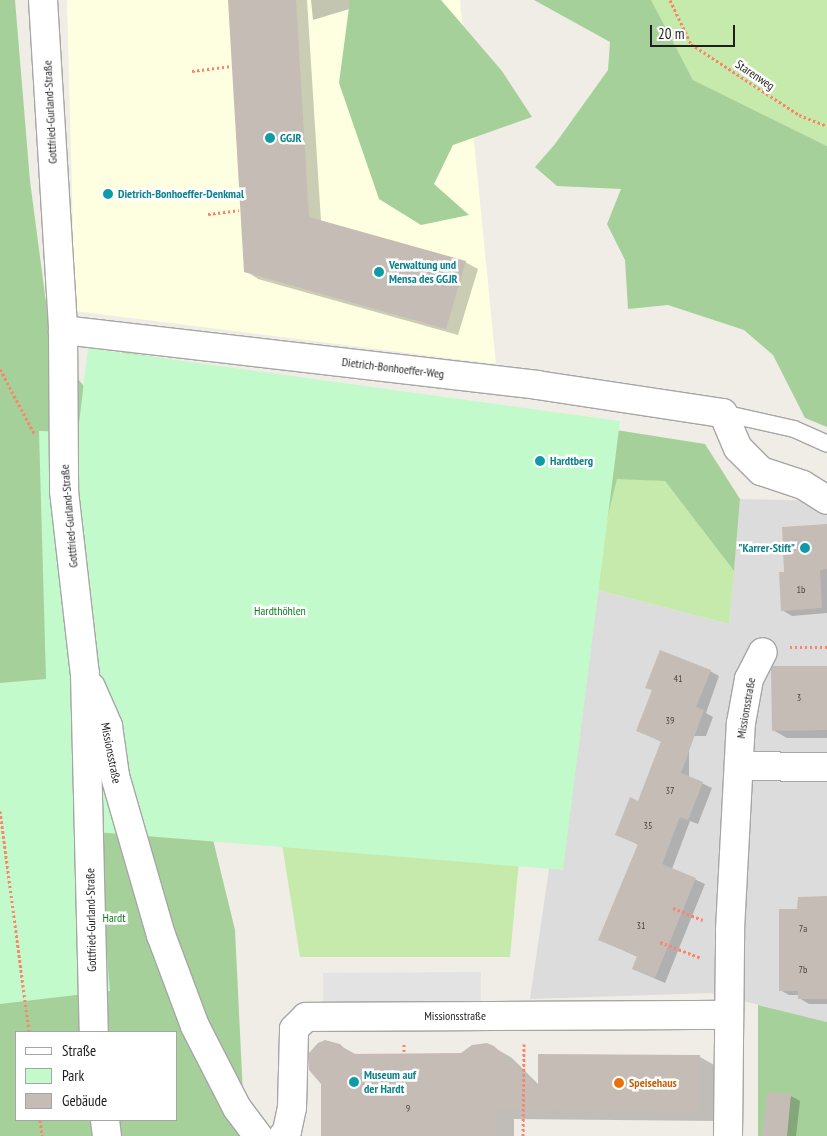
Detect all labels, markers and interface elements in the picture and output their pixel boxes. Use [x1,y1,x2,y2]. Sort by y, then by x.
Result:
scale bar [652,15,737,47]
text: 20 m [658,24,684,43]
street label: Starenweg [733,57,777,93]
street label: Gottfried-Gurland-Straße [40,60,60,164]
place label: GGJR [280,131,302,145]
marker: GGJR [264,132,276,144]
place label: Dietrich-Bonhoeffer-Denkmal [118,187,244,201]
marker: Dietrich-Bonhoeffer-Denkmal [102,188,114,200]
place label: Verwaltung und Mensa des GGJR [389,258,458,286]
marker: Verwaltung und Mensa des GGJR [373,266,385,278]
street label: Dietrich-Bonhoeffer-Weg [341,355,445,381]
place label: Hardtberg [550,454,593,468]
marker: Hardtberg [534,455,546,467]
street label: Gottfried-Gurland-Straße [57,464,81,568]
place label: "Karrer-Stift" [738,541,795,555]
marker: "Karrer-Stift" [799,542,811,554]
house number: 1b [797,584,805,596]
park label: Hardthöhlen [254,604,306,618]
house number: 41 [674,673,682,685]
street label: Missionsstraße [734,676,758,740]
house number: 3 [797,692,801,704]
house number: 39 [666,715,674,727]
street label: Missionsstraße [98,721,124,785]
house number: 37 [666,785,674,797]
house number: 35 [644,820,652,832]
street label: Gottfried-Gurland-Straße [83,868,99,972]
park label: Hardt [102,911,126,925]
house number: 31 [637,920,645,932]
house number: 7a [799,923,807,935]
house number: 7b [799,964,807,976]
street label: Missionsstraße [424,1009,486,1023]
legend [15,1031,178,1121]
text: Straße [62,1041,96,1060]
text: Park [62,1066,84,1085]
place label: Museum auf der Hardt [364,1068,416,1096]
marker: Museum auf der Hardt [348,1076,360,1088]
place label: Speisehaus [629,1076,677,1090]
marker: Speisehaus [613,1077,625,1089]
text: Gebäude [62,1091,107,1110]
house number: 9 [406,1103,410,1115]

